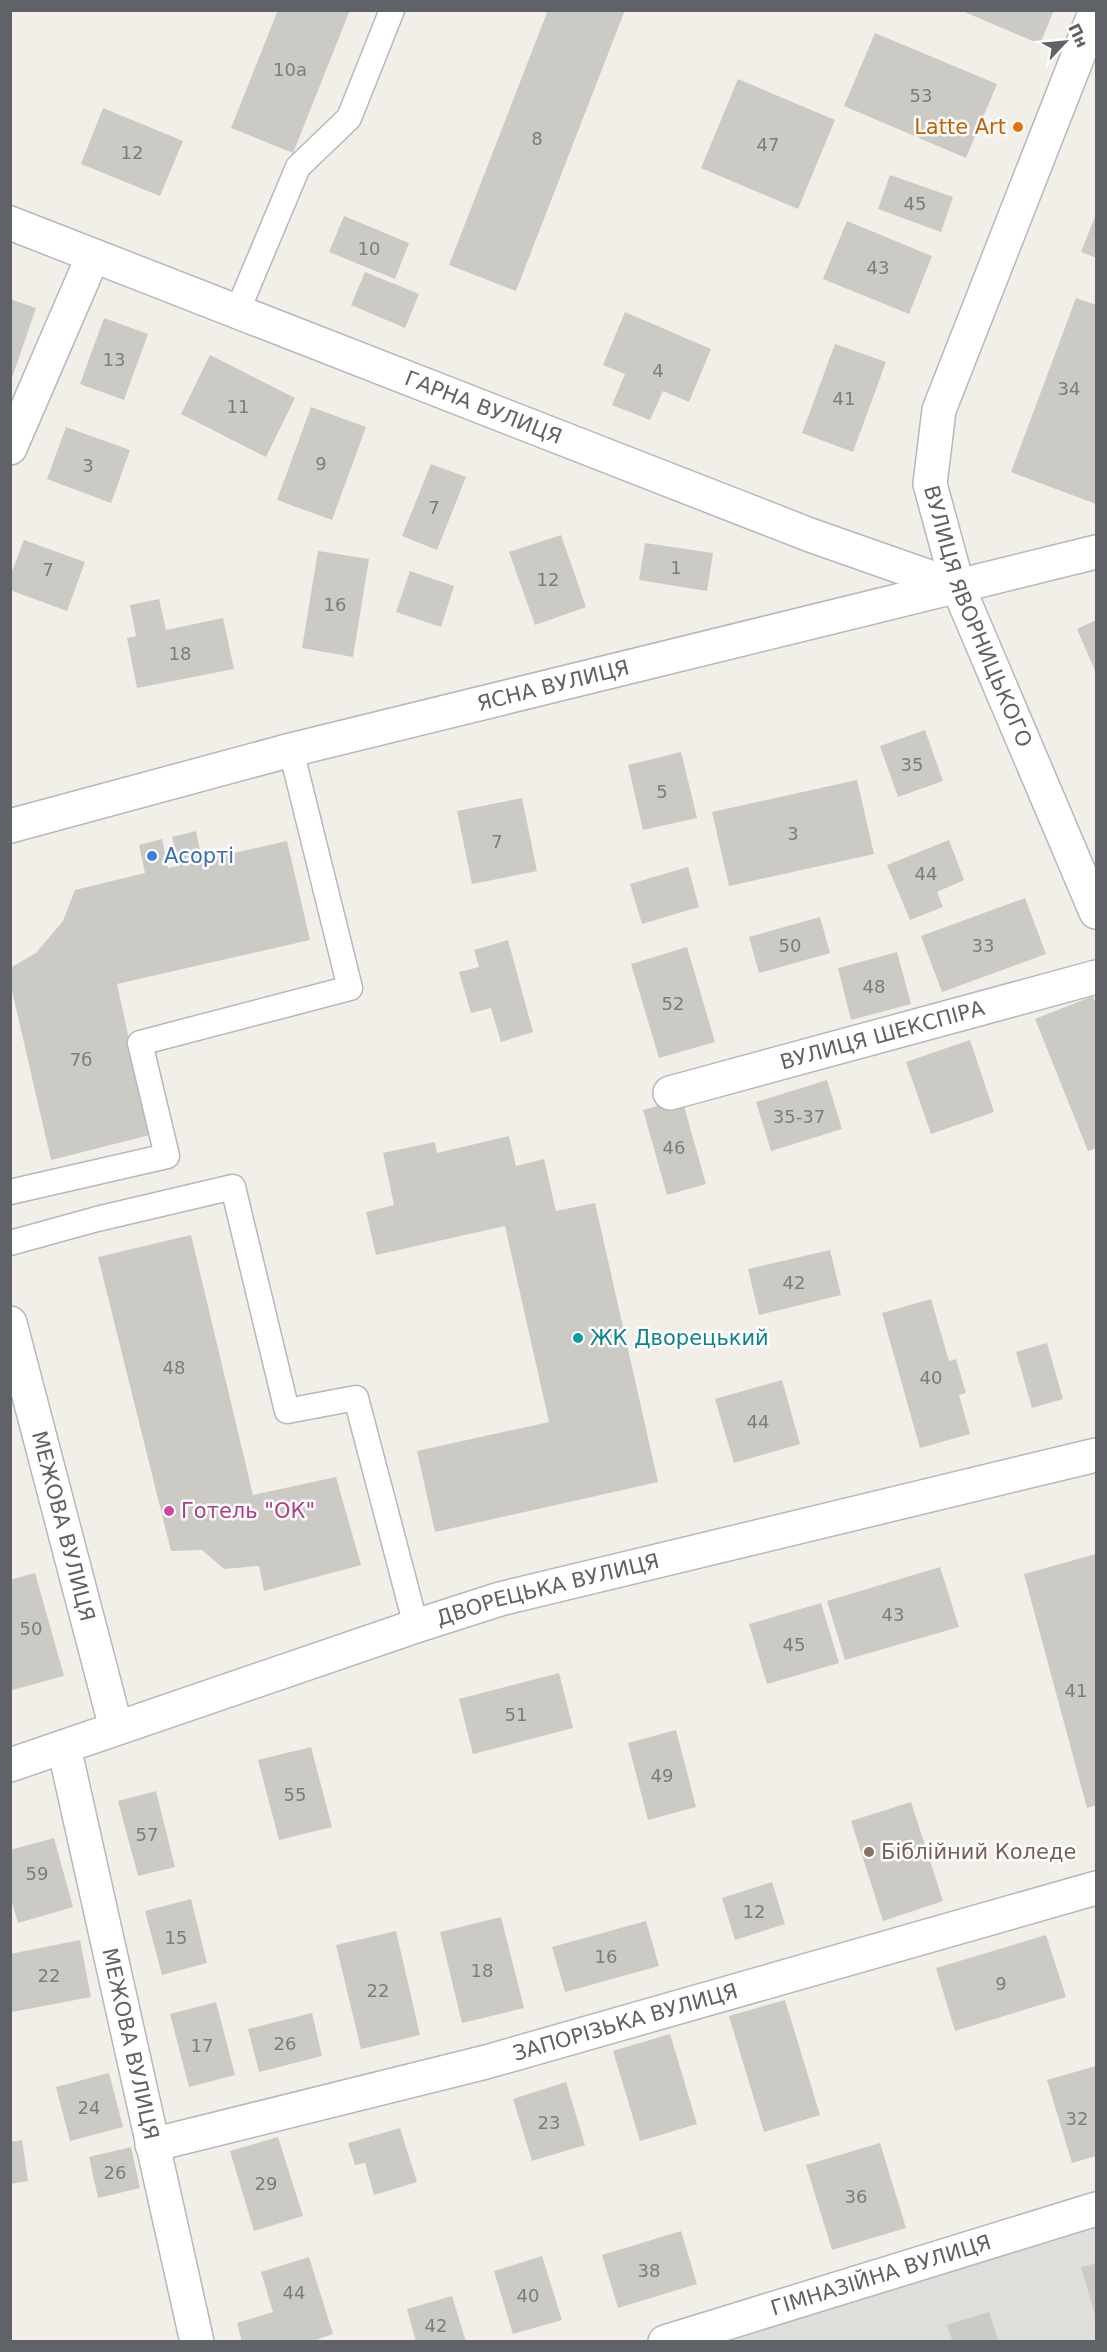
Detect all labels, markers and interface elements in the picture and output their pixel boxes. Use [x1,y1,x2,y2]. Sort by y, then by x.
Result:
north arrow [1035,12,1095,72]
text: Пн [1064,20,1092,51]
house number: 10а [273,59,307,80]
house number: 53 [910,85,932,106]
place label: Latte Art [914,115,1006,139]
marker: Latte Art [1011,120,1025,134]
house number: 8 [531,128,543,149]
house number: 47 [757,134,779,155]
house number: 12 [121,142,143,163]
house number: 45 [904,193,926,214]
house number: 10 [358,238,380,259]
house number: 43 [867,257,889,278]
house number: 13 [103,349,125,370]
house number: 4 [652,360,664,381]
street label: ГАРНА ВУЛИЦЯ [401,366,565,449]
house number: 34 [1058,378,1080,399]
house number: 41 [833,388,855,409]
house number: 11 [227,396,249,417]
house number: 9 [315,453,327,474]
house number: 3 [82,455,94,476]
street label: ВУЛИЦЯ ЯВОРНИЦЬКОГО [919,483,1037,751]
house number: 7 [428,497,440,518]
house number: 1 [670,557,682,578]
house number: 7 [42,559,54,580]
house number: 12 [537,569,559,590]
house number: 16 [324,594,346,615]
house number: 18 [169,643,191,664]
street label: ЯСНА ВУЛИЦЯ [475,655,632,716]
house number: 35 [901,754,923,775]
house number: 5 [656,781,668,802]
house number: 3 [787,823,799,844]
house number: 7 [491,831,503,852]
place label: Асорті [164,844,234,868]
marker: Асорті [145,849,159,863]
house number: 44 [915,863,937,884]
house number: 50 [779,935,801,956]
house number: 33 [972,935,994,956]
house number: 48 [863,976,885,997]
house number: 52 [662,993,684,1014]
street label: ВУЛИЦЯ ШЕКСПІРА [777,996,988,1074]
house number: 7б [70,1049,92,1070]
house number: 35-37 [773,1106,825,1127]
house number: 46 [663,1137,685,1158]
house number: 42 [783,1272,805,1293]
place label: ЖК Дворецький [590,1326,769,1350]
marker: ЖК Дворецький [571,1331,585,1345]
house number: 48 [163,1357,185,1378]
house number: 40 [920,1367,942,1388]
house number: 44 [747,1411,769,1432]
street label: МЕЖОВА ВУЛИЦЯ [27,1428,100,1624]
place label: Готель "ОК" [181,1499,315,1523]
marker: Готель "ОК" [162,1504,176,1518]
street label: ДВОРЕЦЬКА ВУЛИЦЯ [433,1549,662,1631]
house number: 43 [882,1604,904,1625]
house number: 50 [20,1618,42,1639]
house number: 45 [783,1634,805,1655]
house number: 41 [1065,1680,1087,1701]
house number: 51 [505,1704,527,1725]
house number: 49 [651,1765,673,1786]
house number: 55 [284,1784,306,1805]
house number: 57 [136,1824,158,1845]
place label: Біблійний Коледе [881,1840,1076,1864]
marker: Біблійний Коледе [862,1845,876,1859]
house number: 59 [26,1863,48,1884]
house number: 12 [743,1901,765,1922]
house number: 15 [165,1927,187,1948]
street label: МЕЖОВА ВУЛИЦЯ [97,1946,163,2142]
house number: 16 [595,1946,617,1967]
house number: 18 [471,1960,493,1981]
house number: 22 [38,1965,60,1986]
house number: 9 [995,1973,1007,1994]
street label: ЗАПОРІЗЬКА ВУЛИЦЯ [510,1979,740,2066]
house number: 22 [367,1980,389,2001]
house number: 26 [274,2033,296,2054]
house number: 17 [191,2035,213,2056]
house number: 24 [78,2097,100,2118]
house number: 32 [1066,2108,1088,2129]
house number: 23 [538,2112,560,2133]
house number: 26 [104,2162,126,2183]
house number: 29 [255,2173,277,2194]
house number: 36 [845,2186,867,2207]
street label: ГІМНАЗІЙНА ВУЛИЦЯ [768,2230,994,2321]
house number: 38 [638,2260,660,2281]
house number: 44 [283,2282,305,2303]
house number: 40 [517,2285,539,2306]
house number: 42 [425,2315,447,2336]

